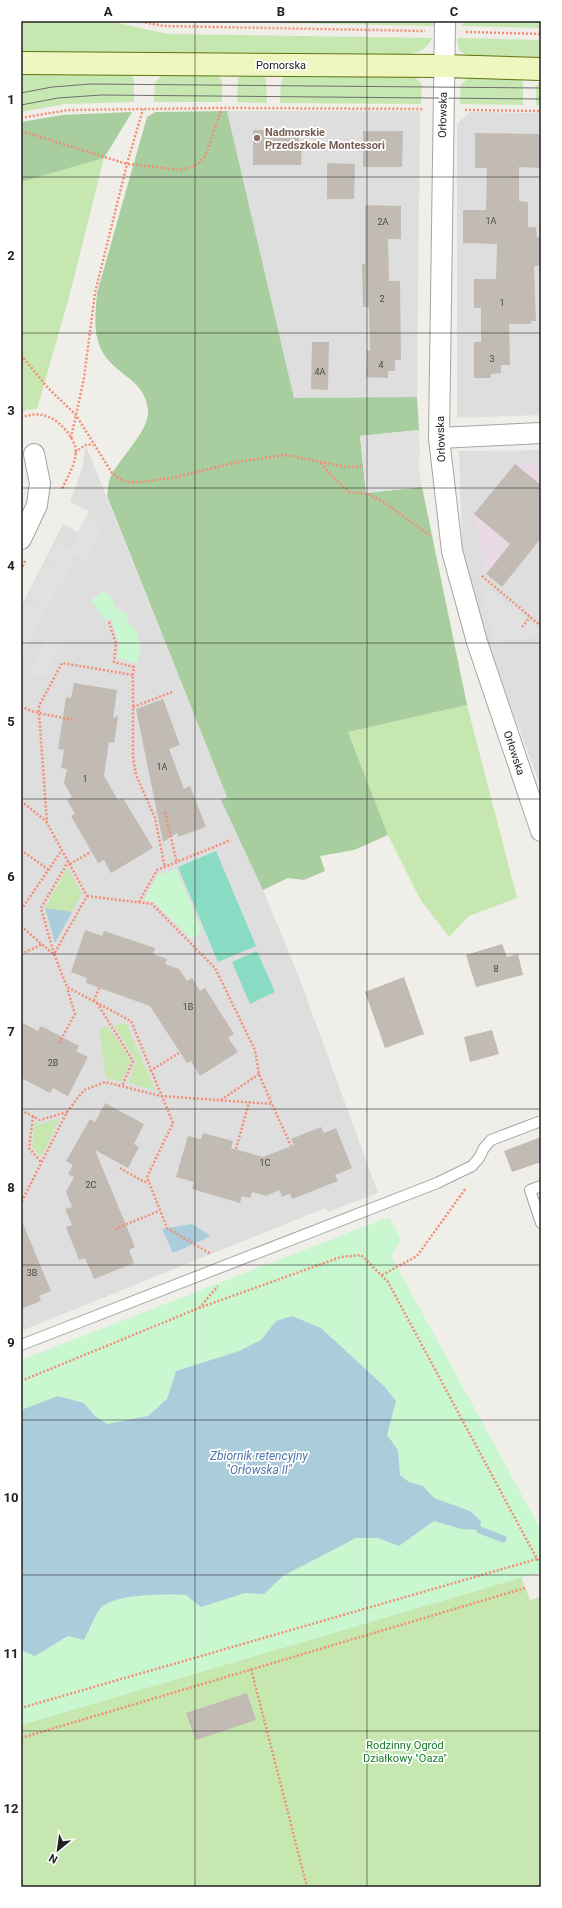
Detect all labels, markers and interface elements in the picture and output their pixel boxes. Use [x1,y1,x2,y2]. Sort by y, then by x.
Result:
text: A [104,4,113,19]
text: B [277,4,285,19]
text: C [450,4,459,19]
street label: Pomorska [256,59,306,72]
text: 1 [7,92,15,107]
street label: Orłowska [436,92,450,138]
place label: Nadmorskie Przedszkole Montessori [265,126,385,152]
marker: Nadmorskie Przedszkole Montessori [252,133,262,143]
house number: 1A [486,216,497,226]
house number: 2A [378,217,389,227]
text: 2 [7,248,15,263]
house number: 2 [379,294,385,304]
house number: 1 [499,298,505,308]
house number: 3 [489,354,495,364]
house number: 4 [378,360,384,370]
house number: 4A [315,367,326,377]
text: 3 [7,403,15,418]
street label: Orłowska [434,416,448,462]
text: 4 [7,558,15,573]
text: 5 [7,714,15,729]
street label: Orłowska [501,729,527,777]
house number: 1A [157,762,168,772]
house number: 1 [82,774,88,784]
text: 6 [7,869,15,884]
house number: 8 [493,964,499,974]
house number: 1B [183,1002,194,1012]
text: 7 [7,1024,15,1039]
house number: 2B [48,1058,59,1068]
house number: 1C [260,1158,271,1168]
text: 8 [7,1180,15,1195]
house number: 2C [86,1180,97,1190]
house number: 3B [27,1268,38,1278]
text: 9 [7,1335,15,1350]
water label: Zbiornik retencyjny "Orłowska II" [209,1449,308,1477]
text: 10 [4,1490,18,1505]
text: 11 [4,1646,18,1661]
park label: Rodzinny Ogród Działkowy "Oaza" [363,1739,447,1765]
text: 12 [4,1801,18,1816]
north arrow [38,1830,78,1870]
text: N [47,1851,60,1866]

